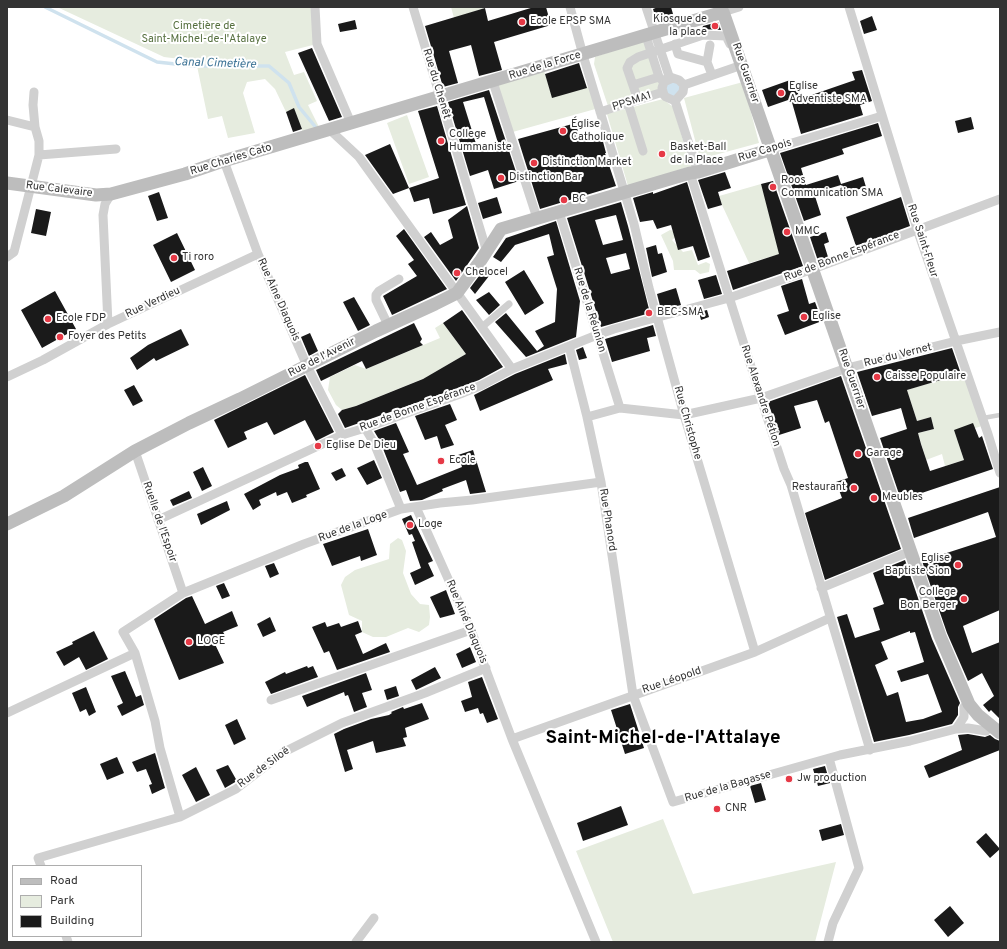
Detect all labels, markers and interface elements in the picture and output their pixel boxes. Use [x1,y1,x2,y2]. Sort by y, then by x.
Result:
place label: Kiosque de la place [653,13,707,39]
place label: Ecole EPSP SMA [530,15,611,29]
marker: Ecole EPSP SMA [517,17,527,27]
park label: Cimetière de Saint-Michel-de-l'Atalaye [141,20,267,46]
marker: Kiosque de la place [710,21,720,31]
street label: Rue Guerrier [728,41,762,105]
street label: Rue du Chenêt [419,47,453,121]
street label: Rue de la Force [507,49,583,83]
water label: Canal Cimetière [174,55,256,73]
place label: Eglise Adventiste SMA [789,80,867,106]
marker: Eglise Adventiste SMA [776,88,786,98]
street label: PPSMA1 [611,89,653,115]
place label: Église Catholique [571,118,624,144]
marker: Église Catholique [558,126,568,136]
place label: College Hummaniste [449,128,512,154]
marker: College Hummaniste [436,136,446,146]
street label: Rue Capois [737,137,793,165]
street label: Rue Charles Cato [189,141,273,179]
place label: Basket-Ball de la Place [670,141,726,167]
marker: Basket-Ball de la Place [657,149,667,159]
place label: Distinction Market [542,156,632,170]
marker: Distinction Market [529,158,539,168]
place label: Distinction Bar [509,171,582,185]
marker: Distinction Bar [496,173,506,183]
place label: Roos Communication SMA [781,174,884,200]
street label: Rue Calevaire [25,179,93,201]
marker: Roos Communication SMA [768,182,778,192]
place label: BC [572,193,586,207]
marker: BC [559,195,569,205]
street label: Rue Saint-Fleur [904,203,940,279]
place label: MMC [795,225,820,239]
marker: MMC [782,227,792,237]
street label: Rue de Bonne Espérance [782,229,902,285]
place label: Ti roro [182,251,214,265]
marker: Ti roro [169,253,179,263]
street label: Rue Aine Diaquois [254,256,302,344]
place label: Chelocel [465,266,508,280]
street label: Rue de la Réunion [570,266,608,354]
marker: Chelocel [452,268,462,278]
street label: Rue Verdieu [123,285,183,321]
place label: BEC-SMA [657,306,704,320]
marker: BEC-SMA [644,308,654,318]
place label: Eglise [812,310,841,324]
place label: Ecole FDP [56,312,106,326]
marker: Eglise [799,312,809,322]
marker: Ecole FDP [43,314,53,324]
place label: Foyer des Petits [68,330,146,344]
marker: Foyer des Petits [55,332,65,342]
street label: Rue de l'Avenir [286,335,358,381]
street label: Rue du Vernet [863,341,933,371]
street label: Rue Alexandre Pétion [737,344,783,448]
street label: Rue Guerrier [834,347,868,411]
place label: Caisse Populaire [885,370,966,384]
marker: Caisse Populaire [872,372,882,382]
street label: Rue de Bonne Espérance [358,381,478,435]
street label: Rue Christophe [670,385,704,461]
place label: Eglise De Dieu [326,439,396,453]
marker: Eglise De Dieu [313,441,323,451]
place label: Garage [866,447,902,461]
marker: Garage [853,449,863,459]
place label: Ecole [449,454,476,468]
marker: Ecole [436,456,446,466]
street label: Ruelle de l'Espoir [139,480,179,564]
place label: Restaurant [792,481,846,495]
marker: Restaurant [849,483,859,493]
street label: Rue Phanord [596,488,618,552]
place label: Meubles [882,491,923,505]
marker: Meubles [869,493,879,503]
street label: Rue de la Loge [317,508,389,546]
place label: Loge [418,518,443,532]
marker: Loge [405,520,415,530]
place label: Eglise Baptiste Sion [885,552,950,578]
marker: Eglise Baptiste Sion [953,560,963,570]
street label: Rue Ainé Diaquois [442,578,490,666]
place label: College Bon Berger [900,586,956,612]
marker: College Bon Berger [959,594,969,604]
place label: LOGE [197,635,225,649]
marker: LOGE [184,637,194,647]
street label: Rue Léopold [641,665,703,697]
district label: Saint-Michel-de-l'Attalaye [545,728,781,750]
street label: Rue de Siloë [235,745,293,791]
street label: Rue de la Bagasse [683,768,773,806]
place label: Jw production [797,772,867,786]
marker: Jw production [784,774,794,784]
place label: CNR [725,802,747,816]
marker: CNR [712,804,722,814]
legend [12,865,142,937]
text: Road [50,873,78,889]
text: Park [50,893,75,909]
text: Building [50,913,94,929]

